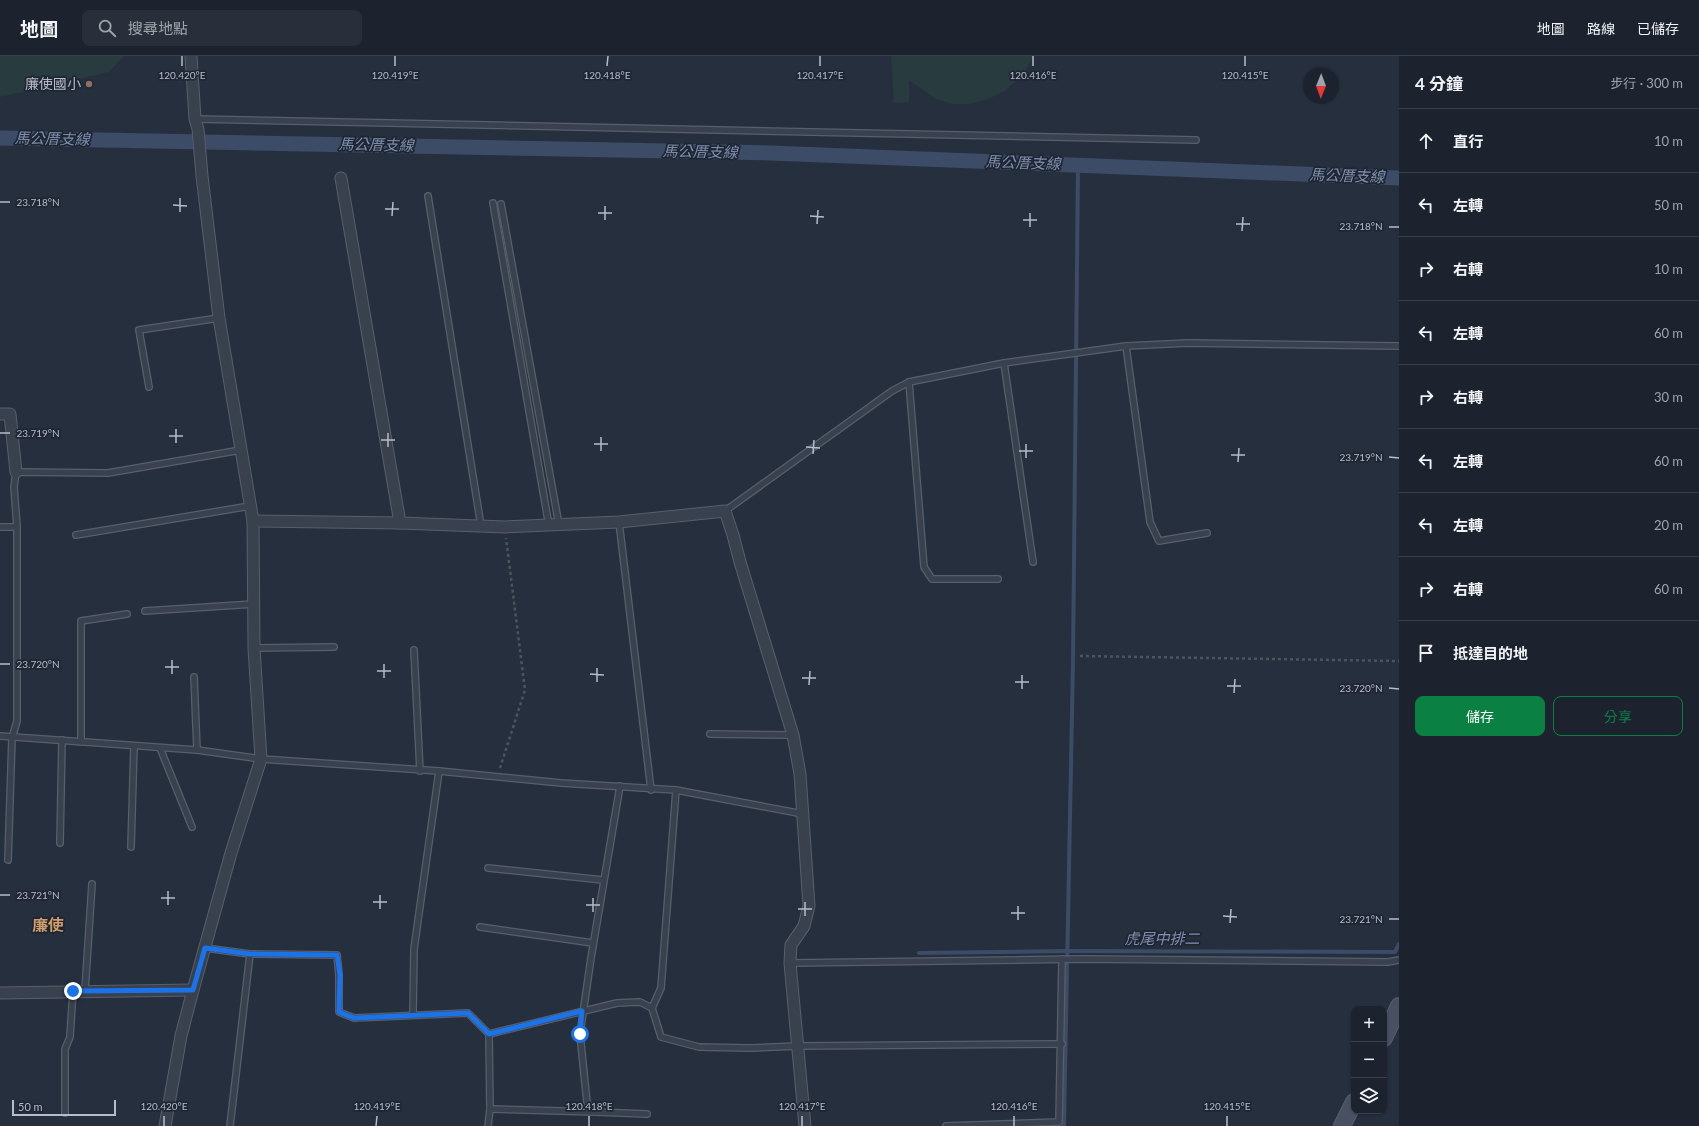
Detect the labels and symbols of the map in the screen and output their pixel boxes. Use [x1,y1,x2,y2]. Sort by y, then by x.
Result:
north arrow [1303,68,1339,104]
text: 120.420°E [158,69,206,81]
text: 120.419°E [371,69,419,81]
text: 120.418°E [583,69,631,81]
text: 120.417°E [796,69,844,81]
text: 120.416°E [1009,69,1057,81]
text: 120.415°E [1221,69,1269,81]
place label: 廉使國小 [25,75,81,92]
marker: 廉使國小 [84,79,94,89]
water label: 馬公厝支線 [14,128,92,148]
water label: 馬公厝支線 [338,134,416,154]
water label: 馬公厝支線 [662,141,740,161]
water label: 馬公厝支線 [985,152,1063,172]
water label: 馬公厝支線 [1309,165,1387,185]
text: 23.718°N [16,196,60,208]
text: 23.718°N [1339,220,1383,232]
text: 23.719°N [16,427,60,439]
text: 23.719°N [1339,451,1383,463]
text: 23.720°N [16,658,60,670]
text: 23.720°N [1339,682,1383,694]
text: 23.721°N [16,889,60,901]
text: 23.721°N [1339,913,1383,925]
district label: 廉使 [32,915,64,934]
water label: 虎尾中排二 [1124,929,1200,947]
route end [64,982,82,1000]
route start [571,1025,589,1043]
scale bar [12,1098,116,1117]
text: 120.420°E [140,1100,188,1112]
text: 120.419°E [353,1100,401,1112]
text: 120.418°E [565,1100,613,1112]
text: 120.417°E [778,1100,826,1112]
text: 120.416°E [990,1100,1038,1112]
text: 120.415°E [1203,1100,1251,1112]

